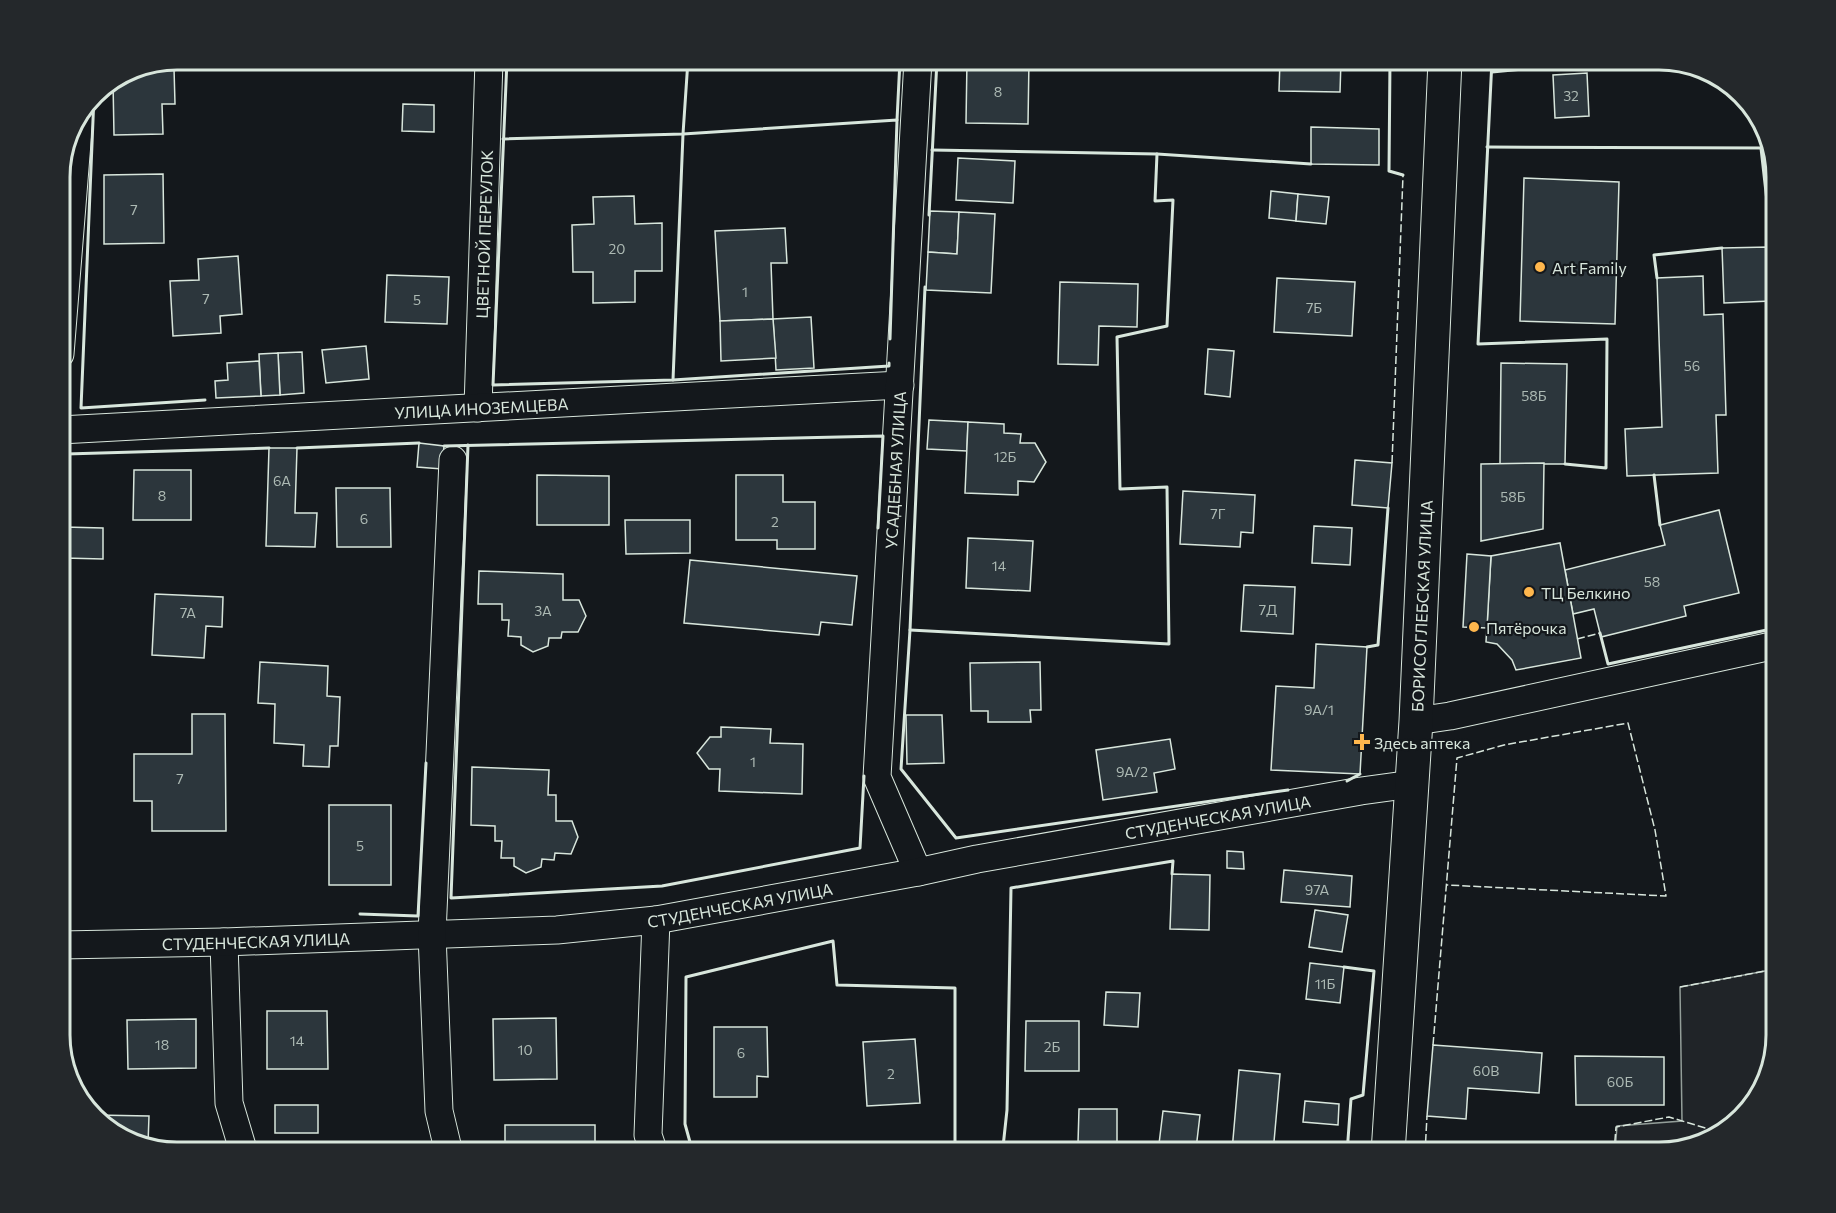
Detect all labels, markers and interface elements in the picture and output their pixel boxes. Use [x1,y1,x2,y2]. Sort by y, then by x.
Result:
house number: 8 [994,83,1002,100]
house number: 32 [1563,87,1579,104]
street label: ЦВЕТНОЙ ПЕРЕУЛОК [471,149,496,319]
house number: 7 [130,201,138,218]
house number: 20 [609,240,625,257]
place label: Art Family [1552,258,1627,277]
marker: Art Family [1533,260,1547,274]
house number: 1 [742,283,748,300]
house number: 7 [202,290,210,307]
house number: 5 [413,291,421,308]
house number: 7Б [1306,299,1322,316]
house number: 56 [1684,357,1700,374]
house number: 58Б [1521,387,1547,404]
street label: УСАДЕБНАЯ УЛИЦА [881,391,909,549]
street label: УЛИЦА ИНОЗЕМЦЕВА [394,393,569,422]
house number: 12Б [994,448,1016,465]
house number: 6А [273,472,291,489]
house number: 8 [158,487,166,504]
house number: 58Б [1500,488,1526,505]
street label: БОРИСОГЛЕБСКАЯ УЛИЦА [1407,500,1435,712]
house number: 7Г [1210,505,1226,522]
house number: 6 [360,510,368,527]
house number: 2 [771,513,779,530]
house number: 14 [992,557,1007,574]
house number: 58 [1644,573,1660,590]
place label: ТЦ Белкино [1541,583,1631,602]
marker: ТЦ Белкино [1522,585,1536,599]
house number: 7Д [1259,601,1277,618]
house number: 3А [534,602,552,619]
house number: 7А [180,604,196,621]
place label: Пятёрочка [1486,618,1566,637]
marker: Пятёрочка [1467,620,1481,634]
house number: 9А/1 [1304,701,1334,718]
place label: Здесь аптека [1374,733,1470,752]
marker: Здесь аптека [1355,735,1369,749]
house number: 1 [750,753,756,770]
house number: 9А/2 [1116,763,1148,780]
house number: 7 [176,770,184,787]
street label: СТУДЕНЧЕСКАЯ УЛИЦА [1123,791,1312,842]
house number: 5 [356,837,364,854]
street label: СТУДЕНЧЕСКАЯ УЛИЦА [646,878,834,930]
house number: 97А [1305,881,1329,898]
street label: СТУДЕНЧЕСКАЯ УЛИЦА [162,928,350,953]
house number: 11Б [1315,975,1336,992]
house number: 14 [290,1032,305,1049]
house number: 18 [155,1036,169,1053]
house number: 2Б [1044,1038,1060,1055]
house number: 10 [517,1041,533,1058]
house number: 6 [737,1044,745,1061]
house number: 60В [1473,1062,1499,1079]
house number: 2 [887,1065,895,1082]
house number: 60Б [1607,1073,1633,1090]

